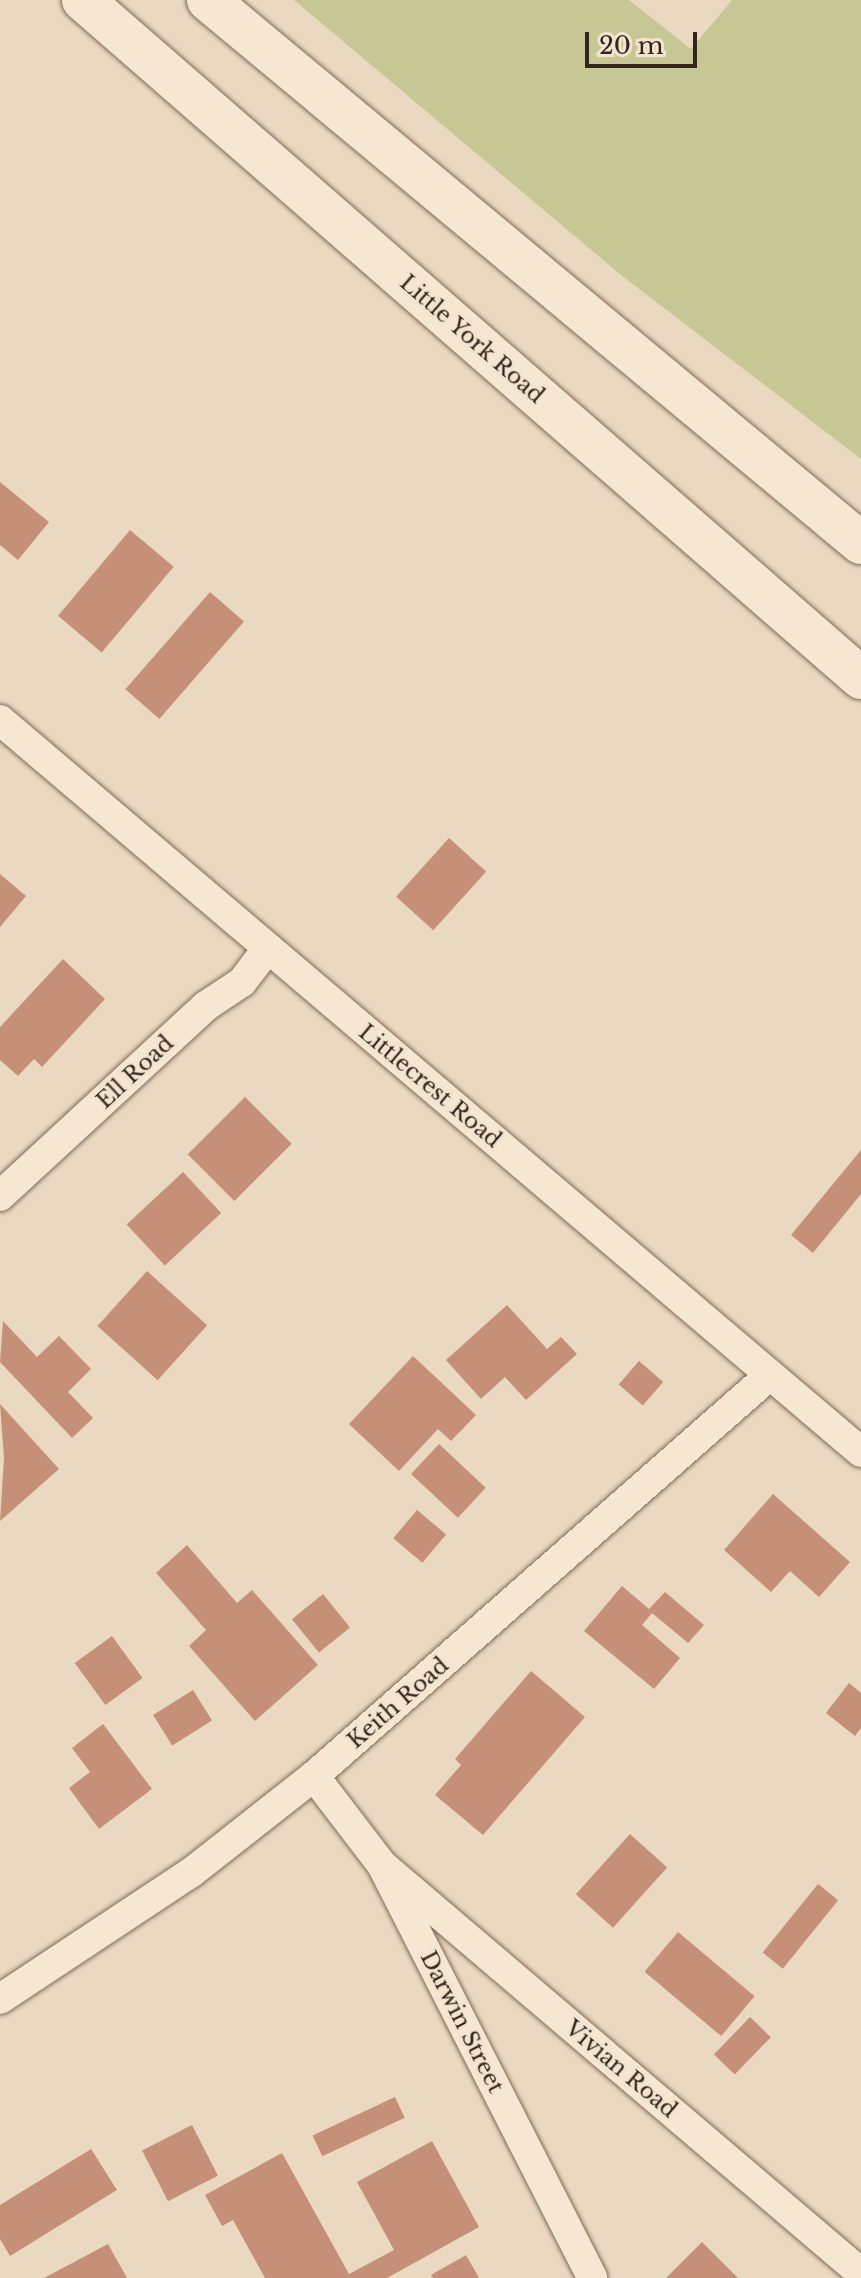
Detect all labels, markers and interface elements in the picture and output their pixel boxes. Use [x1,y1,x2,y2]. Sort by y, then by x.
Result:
scale bar [589,16,701,66]
text: 20 m [599,31,664,60]
street label: Little York Road [394,269,550,409]
street label: Littlecrest Road [353,1019,507,1153]
street label: Ell Road [91,1030,179,1114]
street label: Keith Road [342,1652,454,1754]
street label: Darwin Street [415,1947,509,2097]
street label: Vivian Road [560,2015,682,2123]

